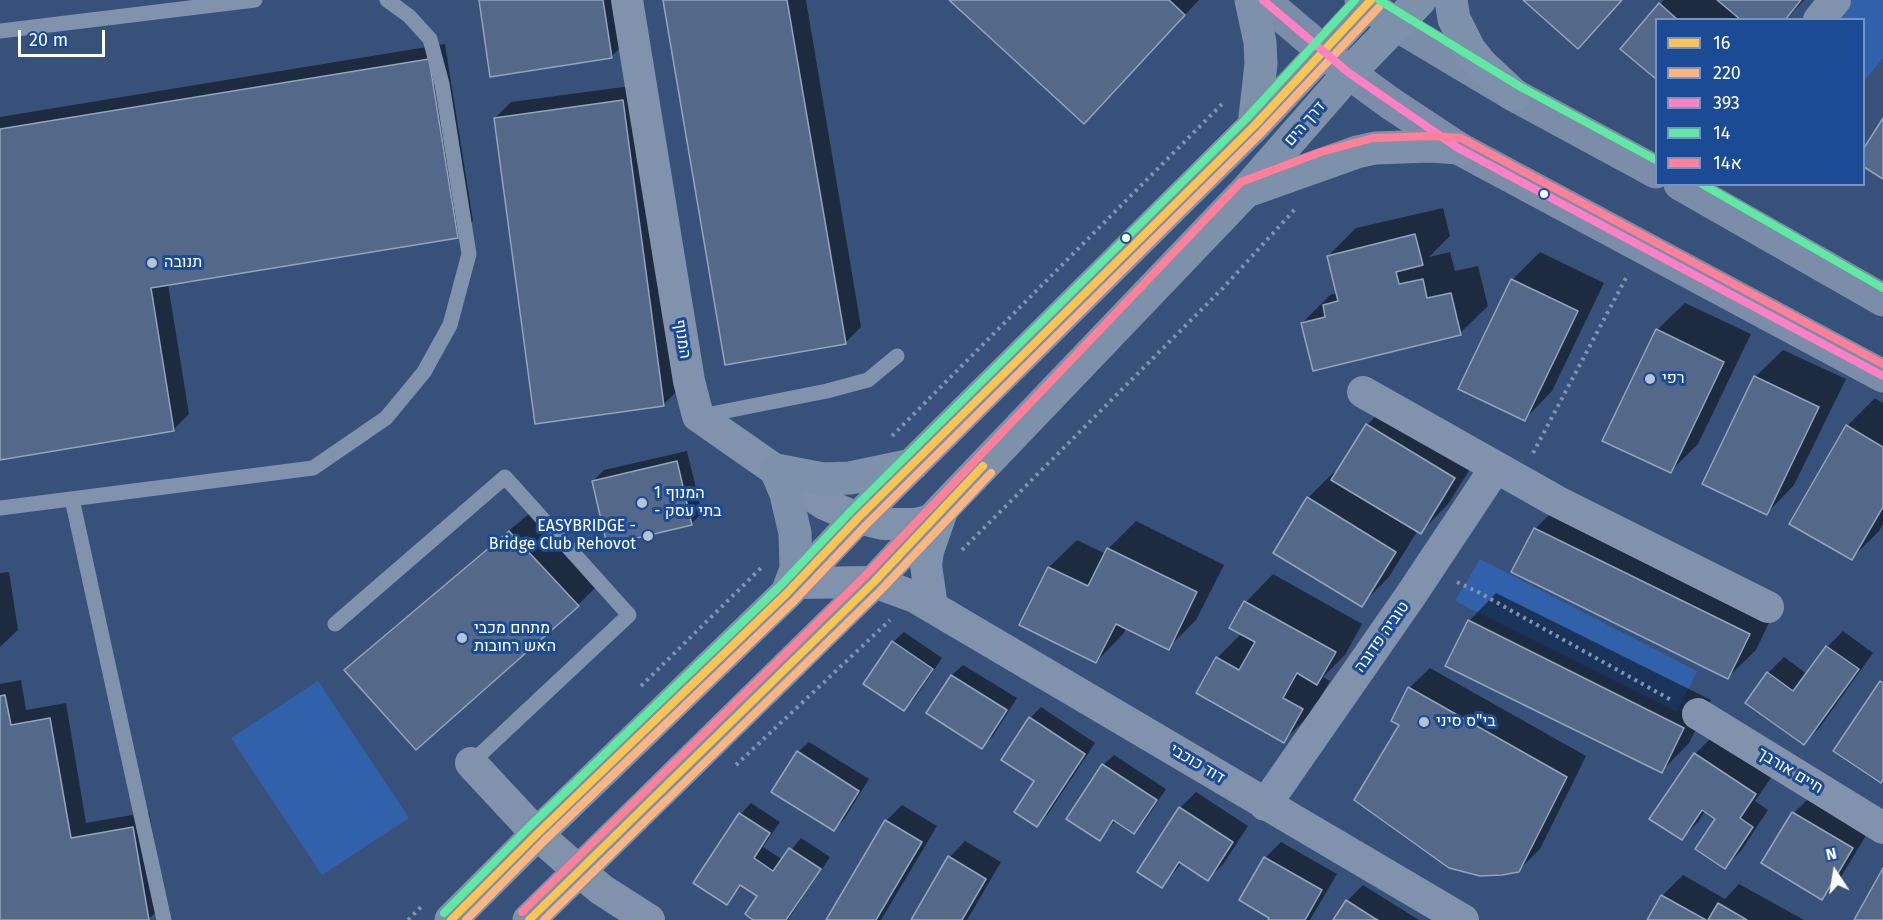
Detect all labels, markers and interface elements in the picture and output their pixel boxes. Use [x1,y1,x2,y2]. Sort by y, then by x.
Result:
scale bar [21,18,108,56]
legend [1655,18,1865,186]
text: 20 m [29,29,68,51]
text: 16 [1713,32,1730,54]
text: 220 [1713,62,1741,84]
text: 393 [1713,92,1740,114]
street label: דרך הים [1280,98,1330,150]
text: 14 [1713,122,1730,144]
text: 14א [1713,152,1742,174]
unlabelled marker [1538,188,1550,200]
unlabelled marker [1120,232,1132,244]
place label: תנובה [164,253,202,273]
marker: תנובה [145,256,159,270]
street label: המנוף [669,318,695,360]
place label: רפי [1662,369,1685,389]
marker: רפי [1643,372,1657,386]
place label: המנוף 1 - בתי עסק [654,484,722,522]
marker: המנוף 1 - בתי עסק [635,496,649,510]
place label: EASYBRIDGE - Bridge Club Rehovot [489,517,636,555]
marker: EASYBRIDGE - Bridge Club Rehovot [641,529,655,543]
street label: טוביה פדובה [1351,598,1413,676]
place label: מתחם מכבי האש רחובות [474,619,556,657]
marker: מתחם מכבי האש רחובות [455,631,469,645]
place label: בי"ס סיני [1436,712,1496,732]
marker: בי"ס סיני [1417,715,1431,729]
street label: דוד כוכבי [1166,740,1228,788]
street label: חיים אורבך [1754,744,1826,798]
north arrow [1805,842,1865,902]
text: N [1824,844,1838,864]

